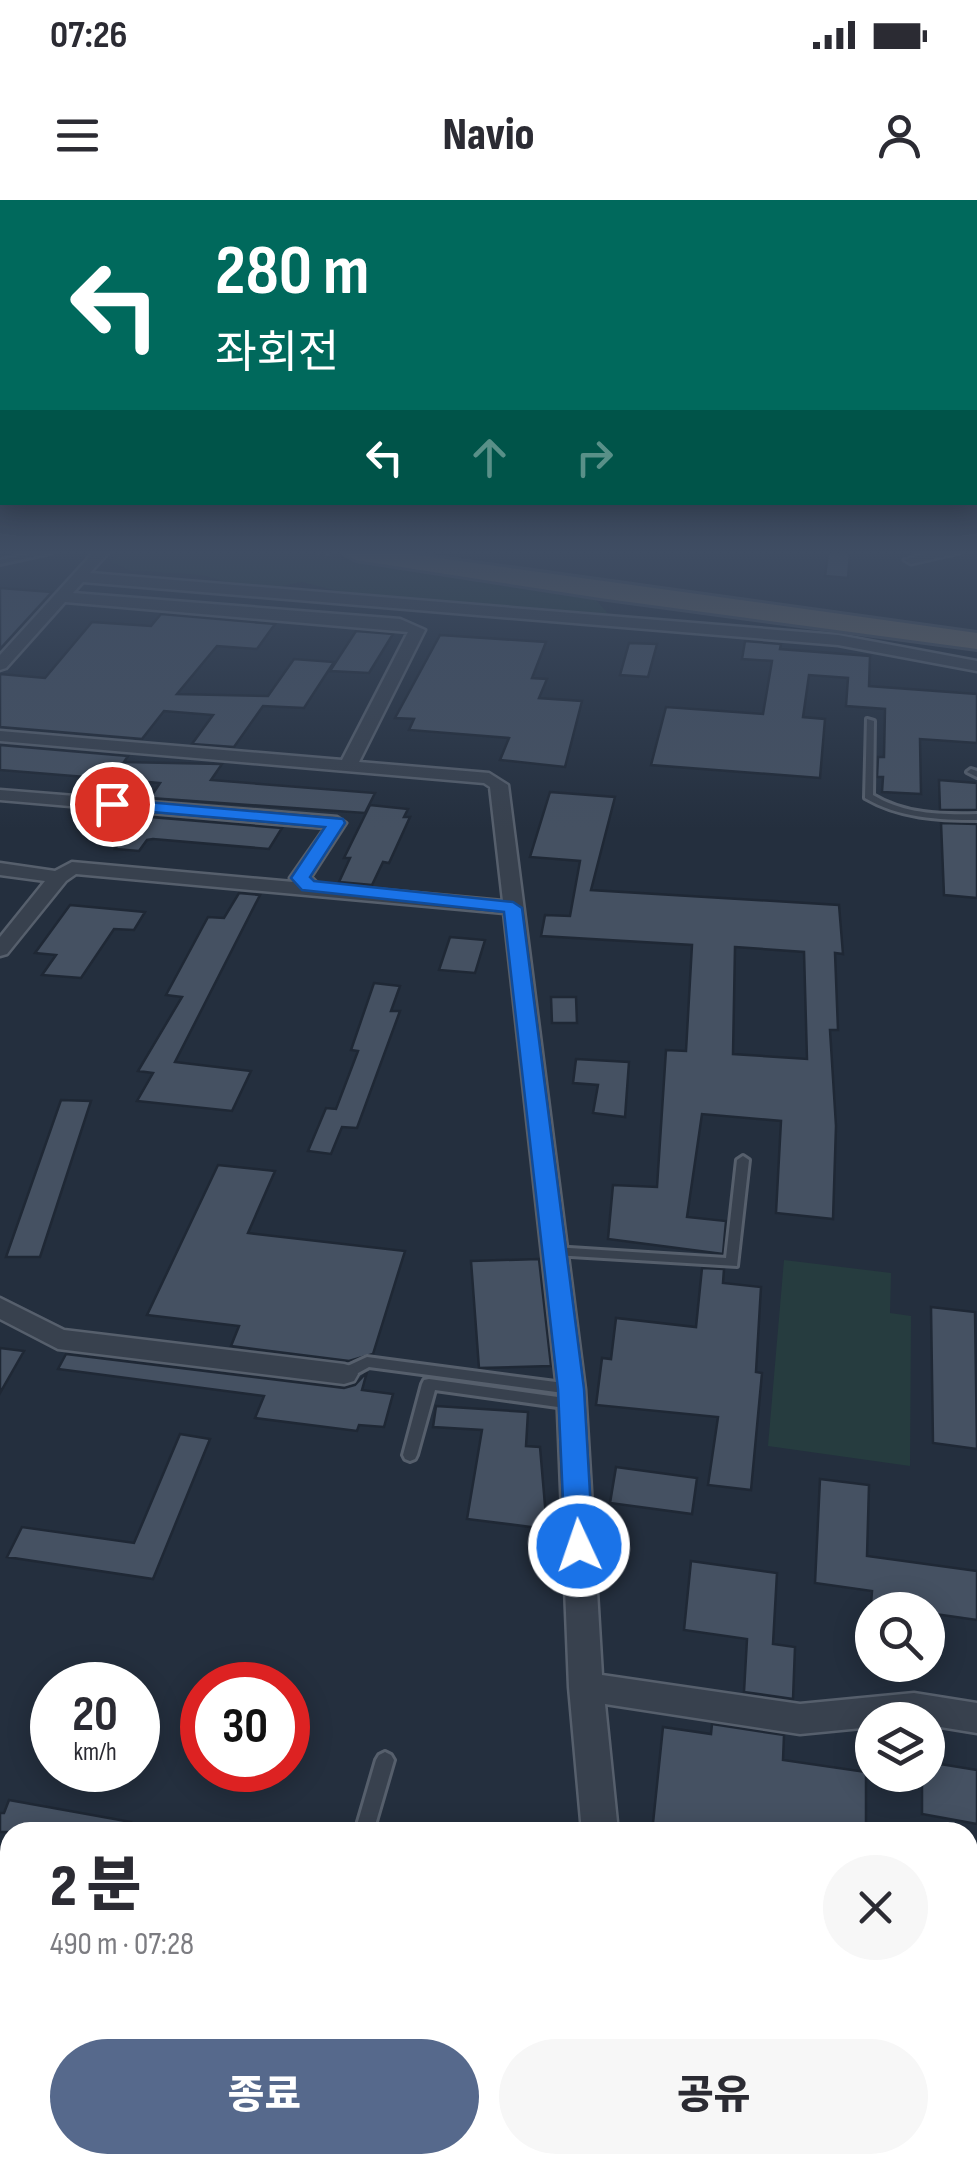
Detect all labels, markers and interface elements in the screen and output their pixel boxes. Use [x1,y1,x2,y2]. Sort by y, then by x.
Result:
text: 07:26 [50,13,127,58]
icon: menu [50,108,105,163]
text: Navio [442,108,535,163]
icon: person [872,108,927,163]
text: 280 m [215,230,369,314]
icon: left [50,240,180,370]
text: 좌회전 [215,326,339,381]
icon: left [357,430,412,485]
icon: ahead [462,430,517,485]
icon: right [567,430,622,485]
pin [70,762,155,847]
icon: arrive [85,777,140,832]
position arrow [527,1494,631,1598]
map controls [855,1592,945,1792]
button: search [855,1592,945,1682]
speed limit sign: 30 [180,1662,310,1792]
text: 20 [72,1685,118,1745]
button: layers [855,1702,945,1792]
text: km/h [73,1737,117,1768]
text: 2 분 [50,1851,141,1923]
button: close [823,1855,928,1960]
text: 490 m · 07:28 [50,1925,194,1964]
button: 종료 [50,2039,479,2154]
button: 공유 [499,2039,928,2154]

